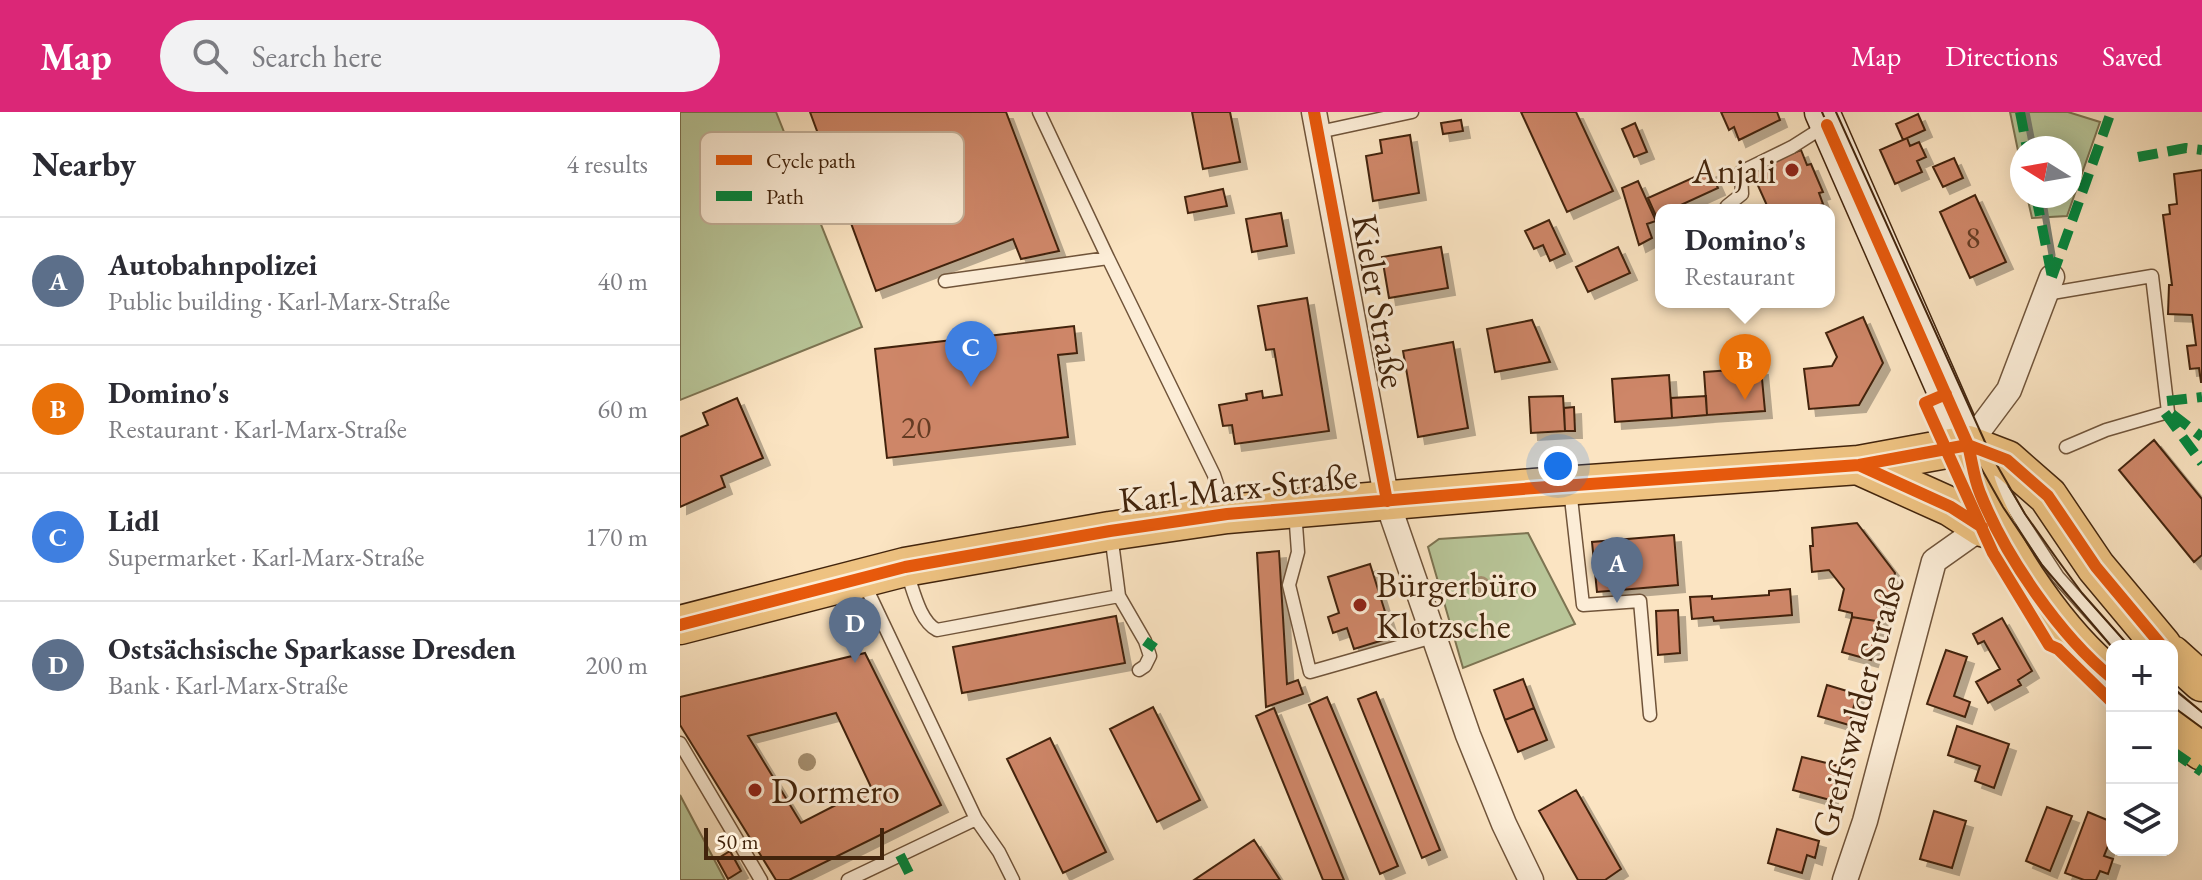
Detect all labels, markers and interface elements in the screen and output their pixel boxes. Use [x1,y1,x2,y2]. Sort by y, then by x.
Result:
search box [160,20,720,92]
text: Map [40,32,112,81]
icon: search [188,34,232,78]
text: Search here [252,37,382,76]
text: Map [1851,38,1901,74]
text: Directions [1945,38,2058,74]
text: Saved [2102,38,2162,74]
legend [700,132,964,224]
north arrow [2010,136,2082,208]
text: Nearby [32,142,136,186]
text: Cycle path [766,146,856,175]
text: 4 results [567,147,648,181]
place label: Anjali [1691,147,1776,194]
marker: Anjali [1783,161,1801,179]
text: Path [766,182,804,211]
popup [1655,204,1835,308]
street label: Kieler Straße [1341,210,1418,392]
house number: 8 [1965,216,1981,258]
text: Domino's [1684,220,1806,259]
text: Autobahnpolizei [108,245,317,284]
text: Restaurant [1684,259,1795,293]
text: A [49,264,67,298]
text: 40 m [598,264,648,298]
text: Public building · Karl-Marx-Straße [108,284,450,318]
pin: C [945,321,997,387]
pin: B [1719,334,1771,400]
text: Domino's [108,373,229,412]
text: B [50,392,66,426]
text: 60 m [598,392,648,426]
house number: 20 [901,406,931,448]
text: Restaurant · Karl-Marx-Straße [108,412,407,446]
your location [1538,446,1578,486]
street label: Karl-Marx-Straße [1117,452,1360,523]
text: Lidl [108,501,160,540]
text: C [49,520,67,554]
text: 170 m [585,520,648,554]
pin: A [1591,537,1643,603]
text: Supermarket · Karl-Marx-Straße [108,540,424,574]
place label: Bürgerbüro Klotzsche [1376,561,1537,649]
street label: Greifswalder Straße [1800,570,1915,842]
marker: Bürgerbüro Klotzsche [1351,596,1369,614]
pin: D [829,597,881,663]
text: Ostsächsische Sparkasse Dresden [108,629,516,668]
map controls [2106,640,2178,856]
button: + [2106,640,2178,712]
text: D [48,648,68,682]
text: 200 m [585,648,648,682]
text: Bank · Karl-Marx-Straße [108,668,348,702]
button: − [2106,712,2178,784]
place label: Dormero [771,767,900,814]
marker: Dormero [746,781,764,799]
button: layers [2106,784,2178,856]
scale bar [704,824,884,860]
text: 50 m [716,827,759,856]

